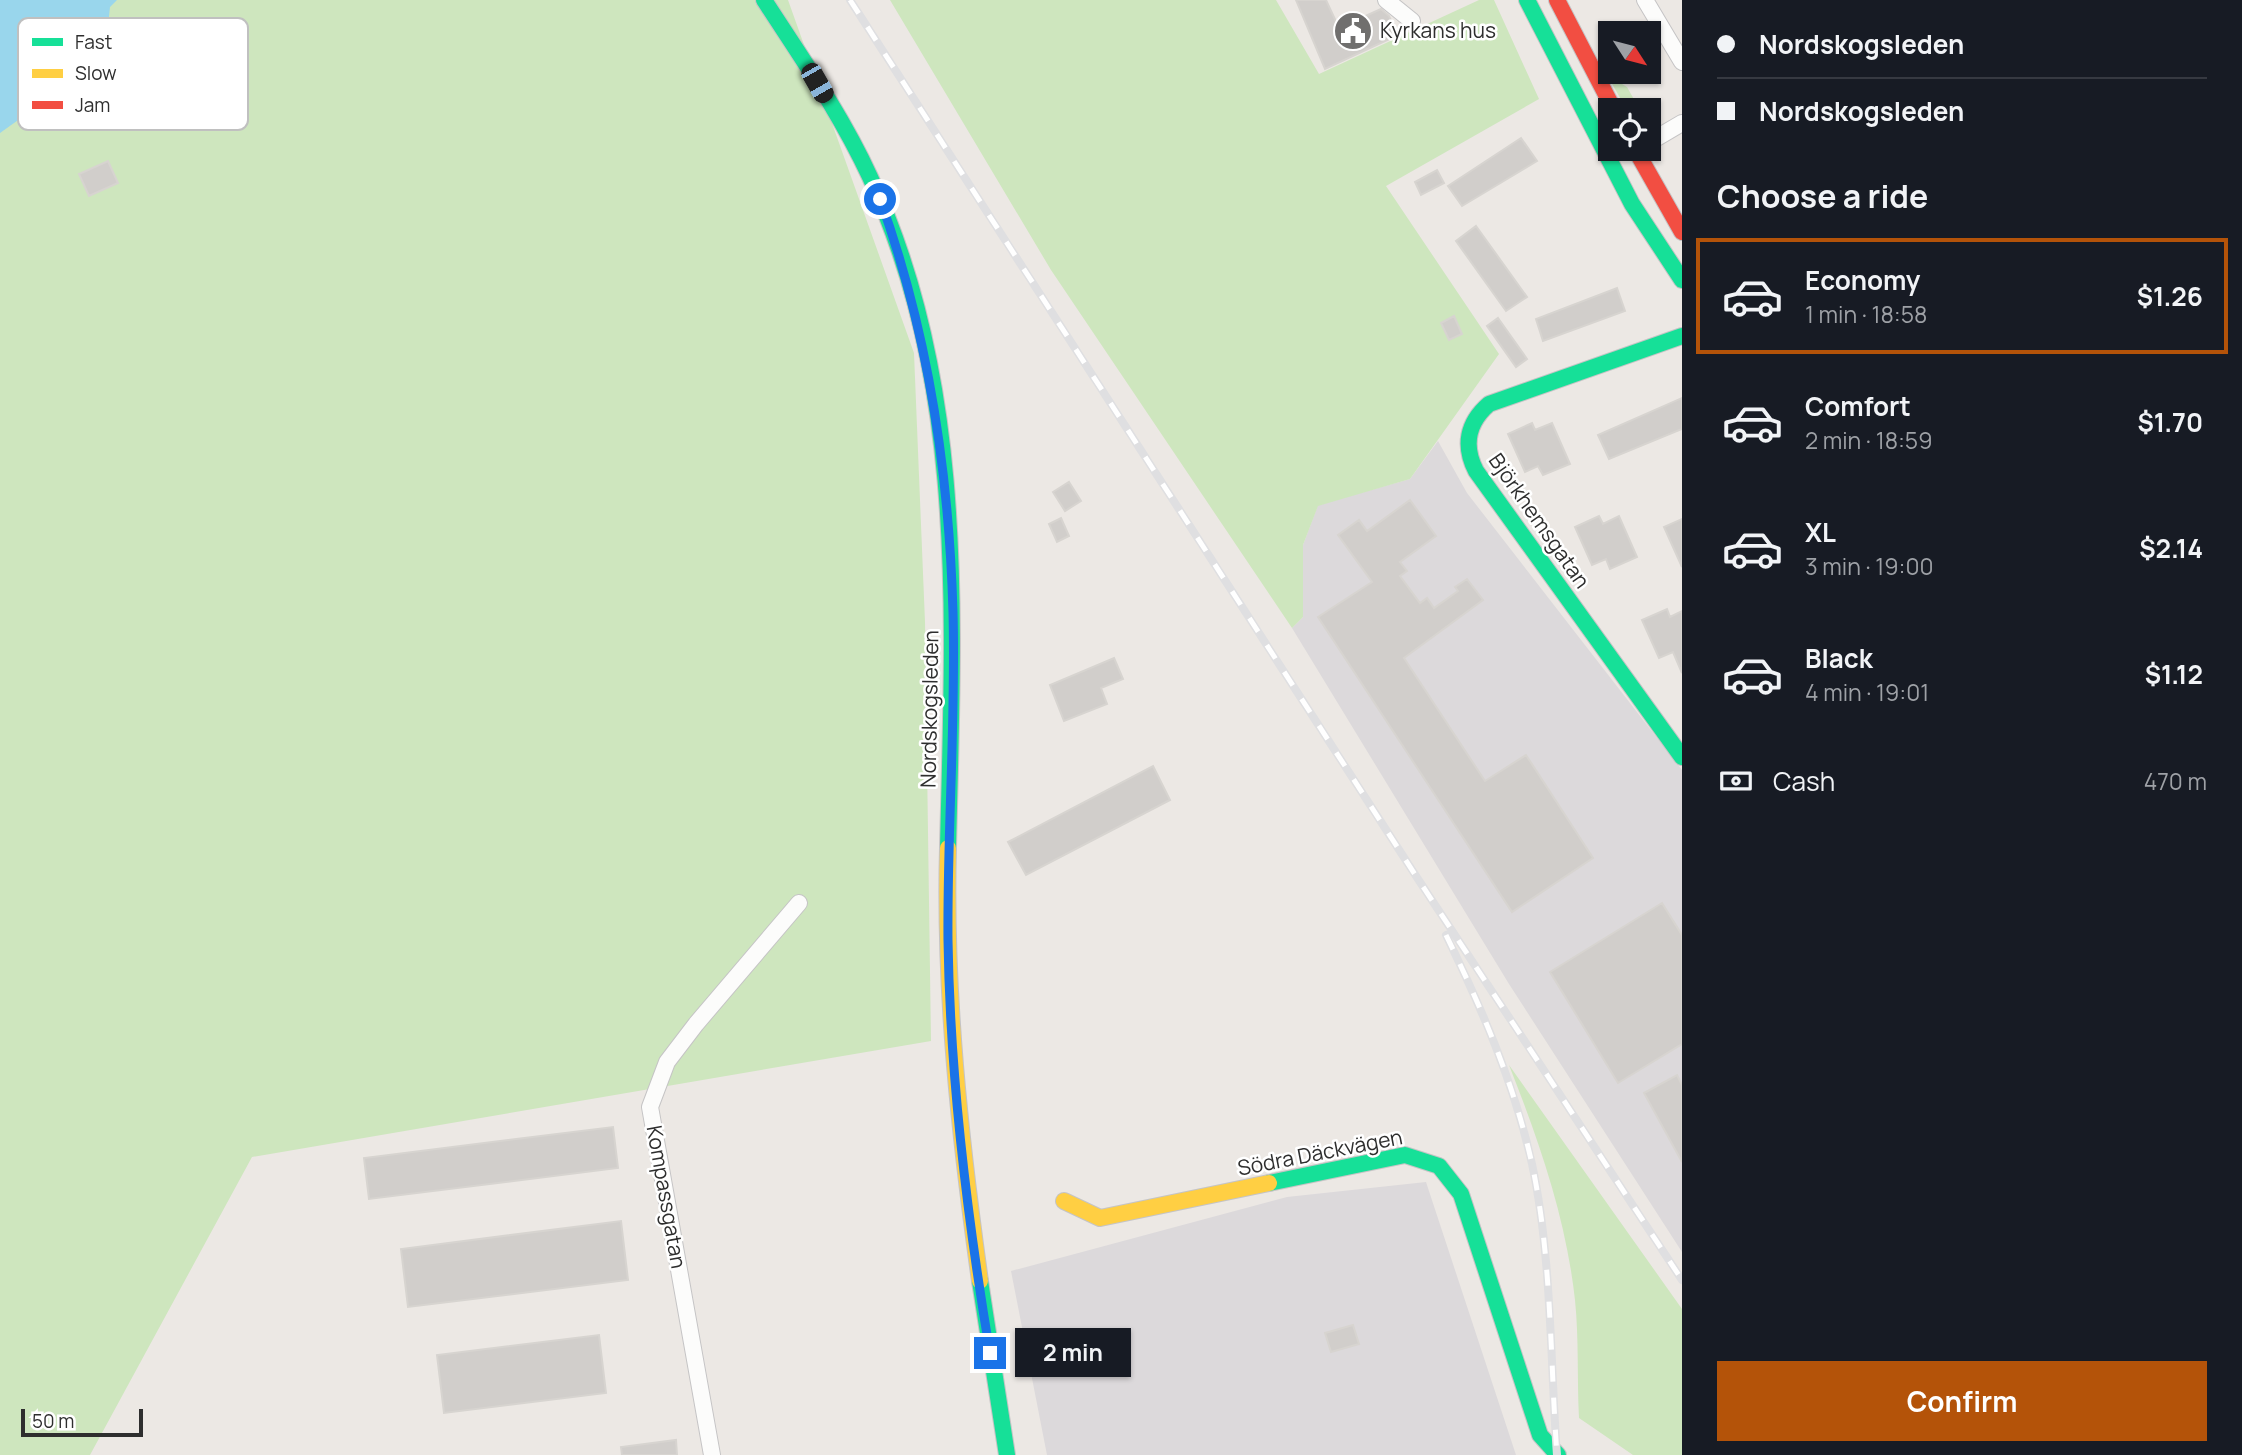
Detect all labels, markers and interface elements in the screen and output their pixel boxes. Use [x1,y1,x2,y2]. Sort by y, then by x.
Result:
public building icon: Kyrkans hus [1332,10,1374,52]
place label: Kyrkans hus [1380,16,1496,44]
legend [18,18,248,130]
north arrow [1598,21,1661,84]
map controls [1598,21,1661,161]
text: Nordskogsleden [1759,26,1964,62]
text: Fast [75,29,112,55]
text: Slow [75,60,117,86]
car [798,60,837,106]
text: Jam [75,92,110,118]
text: Nordskogsleden [1759,93,1964,129]
button: locate [1598,98,1661,161]
text: Choose a ride [1717,174,1928,218]
route start [864,183,896,215]
text: Economy [1805,262,1920,298]
icon: car [1721,265,1784,328]
text: $1.26 [2137,278,2203,314]
text: 1 min · 18:58 [1805,298,1927,330]
text: Comfort [1805,388,1911,424]
icon: car [1721,391,1784,454]
text: $1.70 [2137,404,2203,440]
text: 2 min · 18:59 [1805,424,1932,456]
street label: Björkhemsgatan [1483,447,1597,593]
text: XL [1805,514,1836,550]
icon: car [1721,517,1784,580]
text: $2.14 [2139,530,2203,566]
text: 3 min · 19:00 [1805,550,1933,582]
street label: Nordskogsleden [914,630,944,788]
text: Black [1805,640,1873,676]
icon: car [1721,643,1784,706]
text: $1.12 [2145,656,2203,692]
text: 4 min · 19:01 [1805,676,1929,708]
icon: cash [1717,762,1755,800]
text: Cash [1773,763,1835,799]
text: 470 m [2144,765,2207,797]
street label: Södra Däckvägen [1235,1122,1405,1182]
street label: Kompassgatan [641,1123,693,1270]
callout: 2 min [1014,1328,1130,1378]
text: 2 min [1043,1336,1103,1368]
route end [974,1337,1006,1369]
button: Confirm [1717,1361,2207,1441]
scale bar [21,1406,144,1438]
text: 50 m [32,1408,74,1434]

